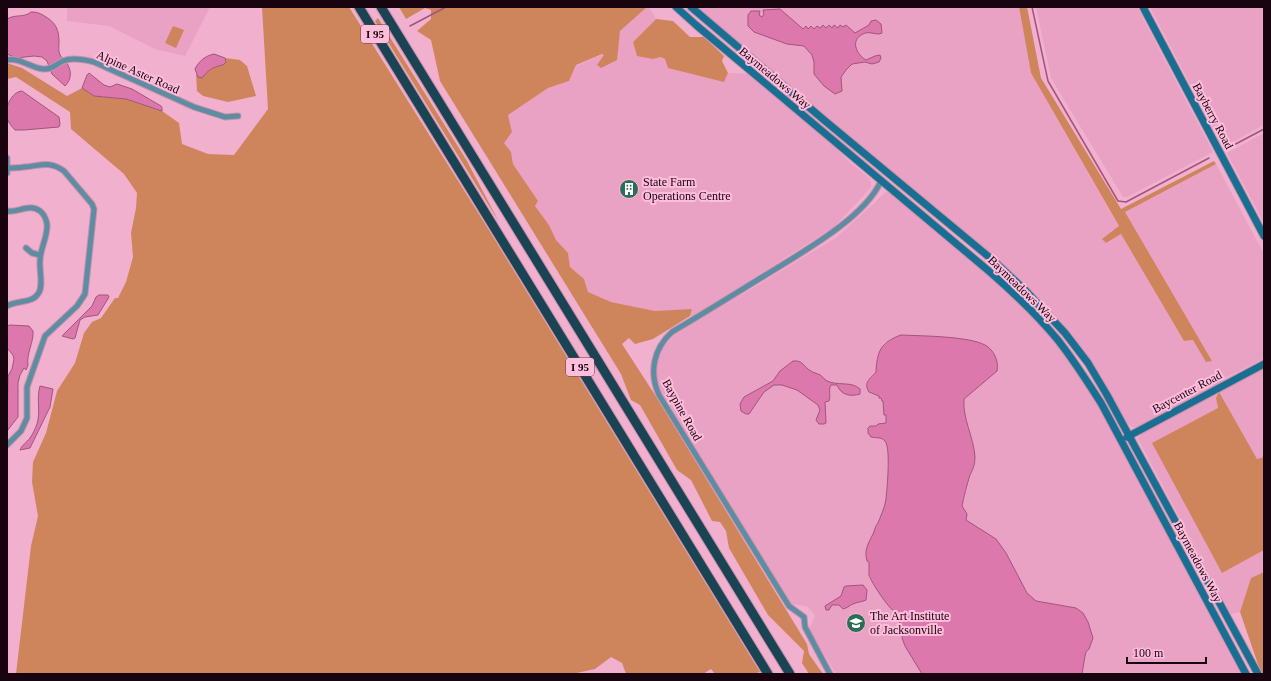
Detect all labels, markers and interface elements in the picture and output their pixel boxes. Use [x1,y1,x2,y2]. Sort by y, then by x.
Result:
road number: I 95 [361,25,389,43]
street label: Baymeadows Way [736,44,814,112]
street label: Alpine Aster Road [94,47,182,97]
street label: Bayberry Road [1190,80,1236,152]
place label: State Farm Operations Centre [643,175,731,203]
building icon: State Farm Operations Centre [618,178,640,200]
street label: Baymeadows Way [985,253,1059,325]
road number: I 95 [566,358,594,376]
street label: Baycenter Road [1150,368,1224,416]
street label: Baypine Road [659,377,705,443]
street label: Baymeadows Way [1171,519,1225,605]
place label: The Art Institute of Jacksonville [870,609,949,637]
school or university icon: The Art Institute of Jacksonville [845,612,867,634]
scale bar [1127,639,1206,665]
text: 100 m [1133,646,1164,660]

